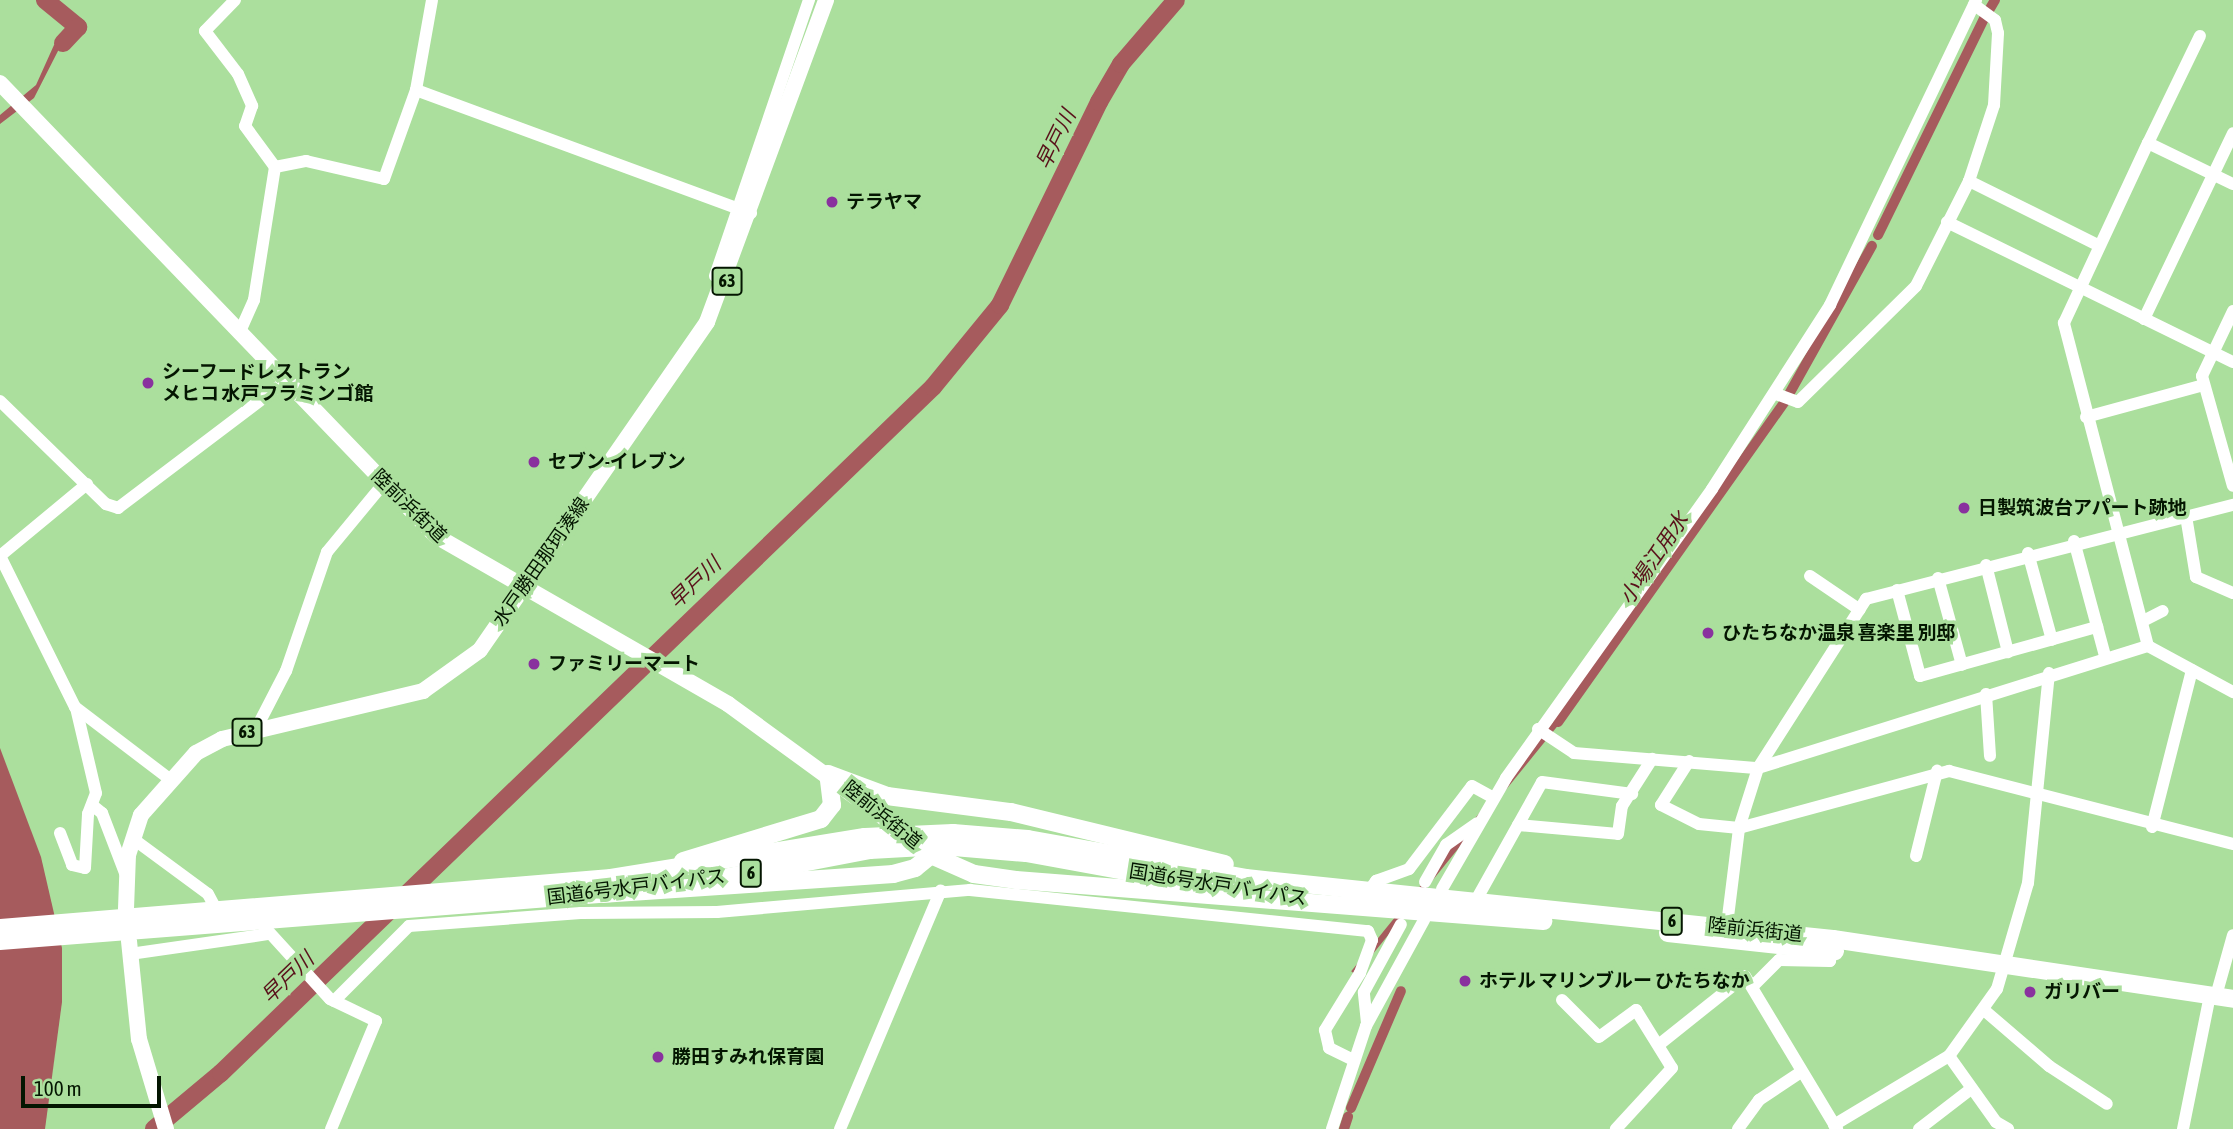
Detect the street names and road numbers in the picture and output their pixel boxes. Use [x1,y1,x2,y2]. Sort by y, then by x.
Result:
road number: 63 [711,267,743,296]
street label: 陸前浜街道 [367,465,451,547]
street label: 水戸勝田那珂湊線 [488,493,594,631]
road number: 63 [231,718,263,746]
street label: 陸前浜街道 [838,776,926,854]
road number: 6 [739,858,763,888]
street label: 国道6号水戸バイパス [1127,860,1309,910]
street label: 国道6号水戸バイパス [545,865,727,909]
road number: 6 [1660,906,1684,936]
street label: 陸前浜街道 [1707,914,1803,946]

